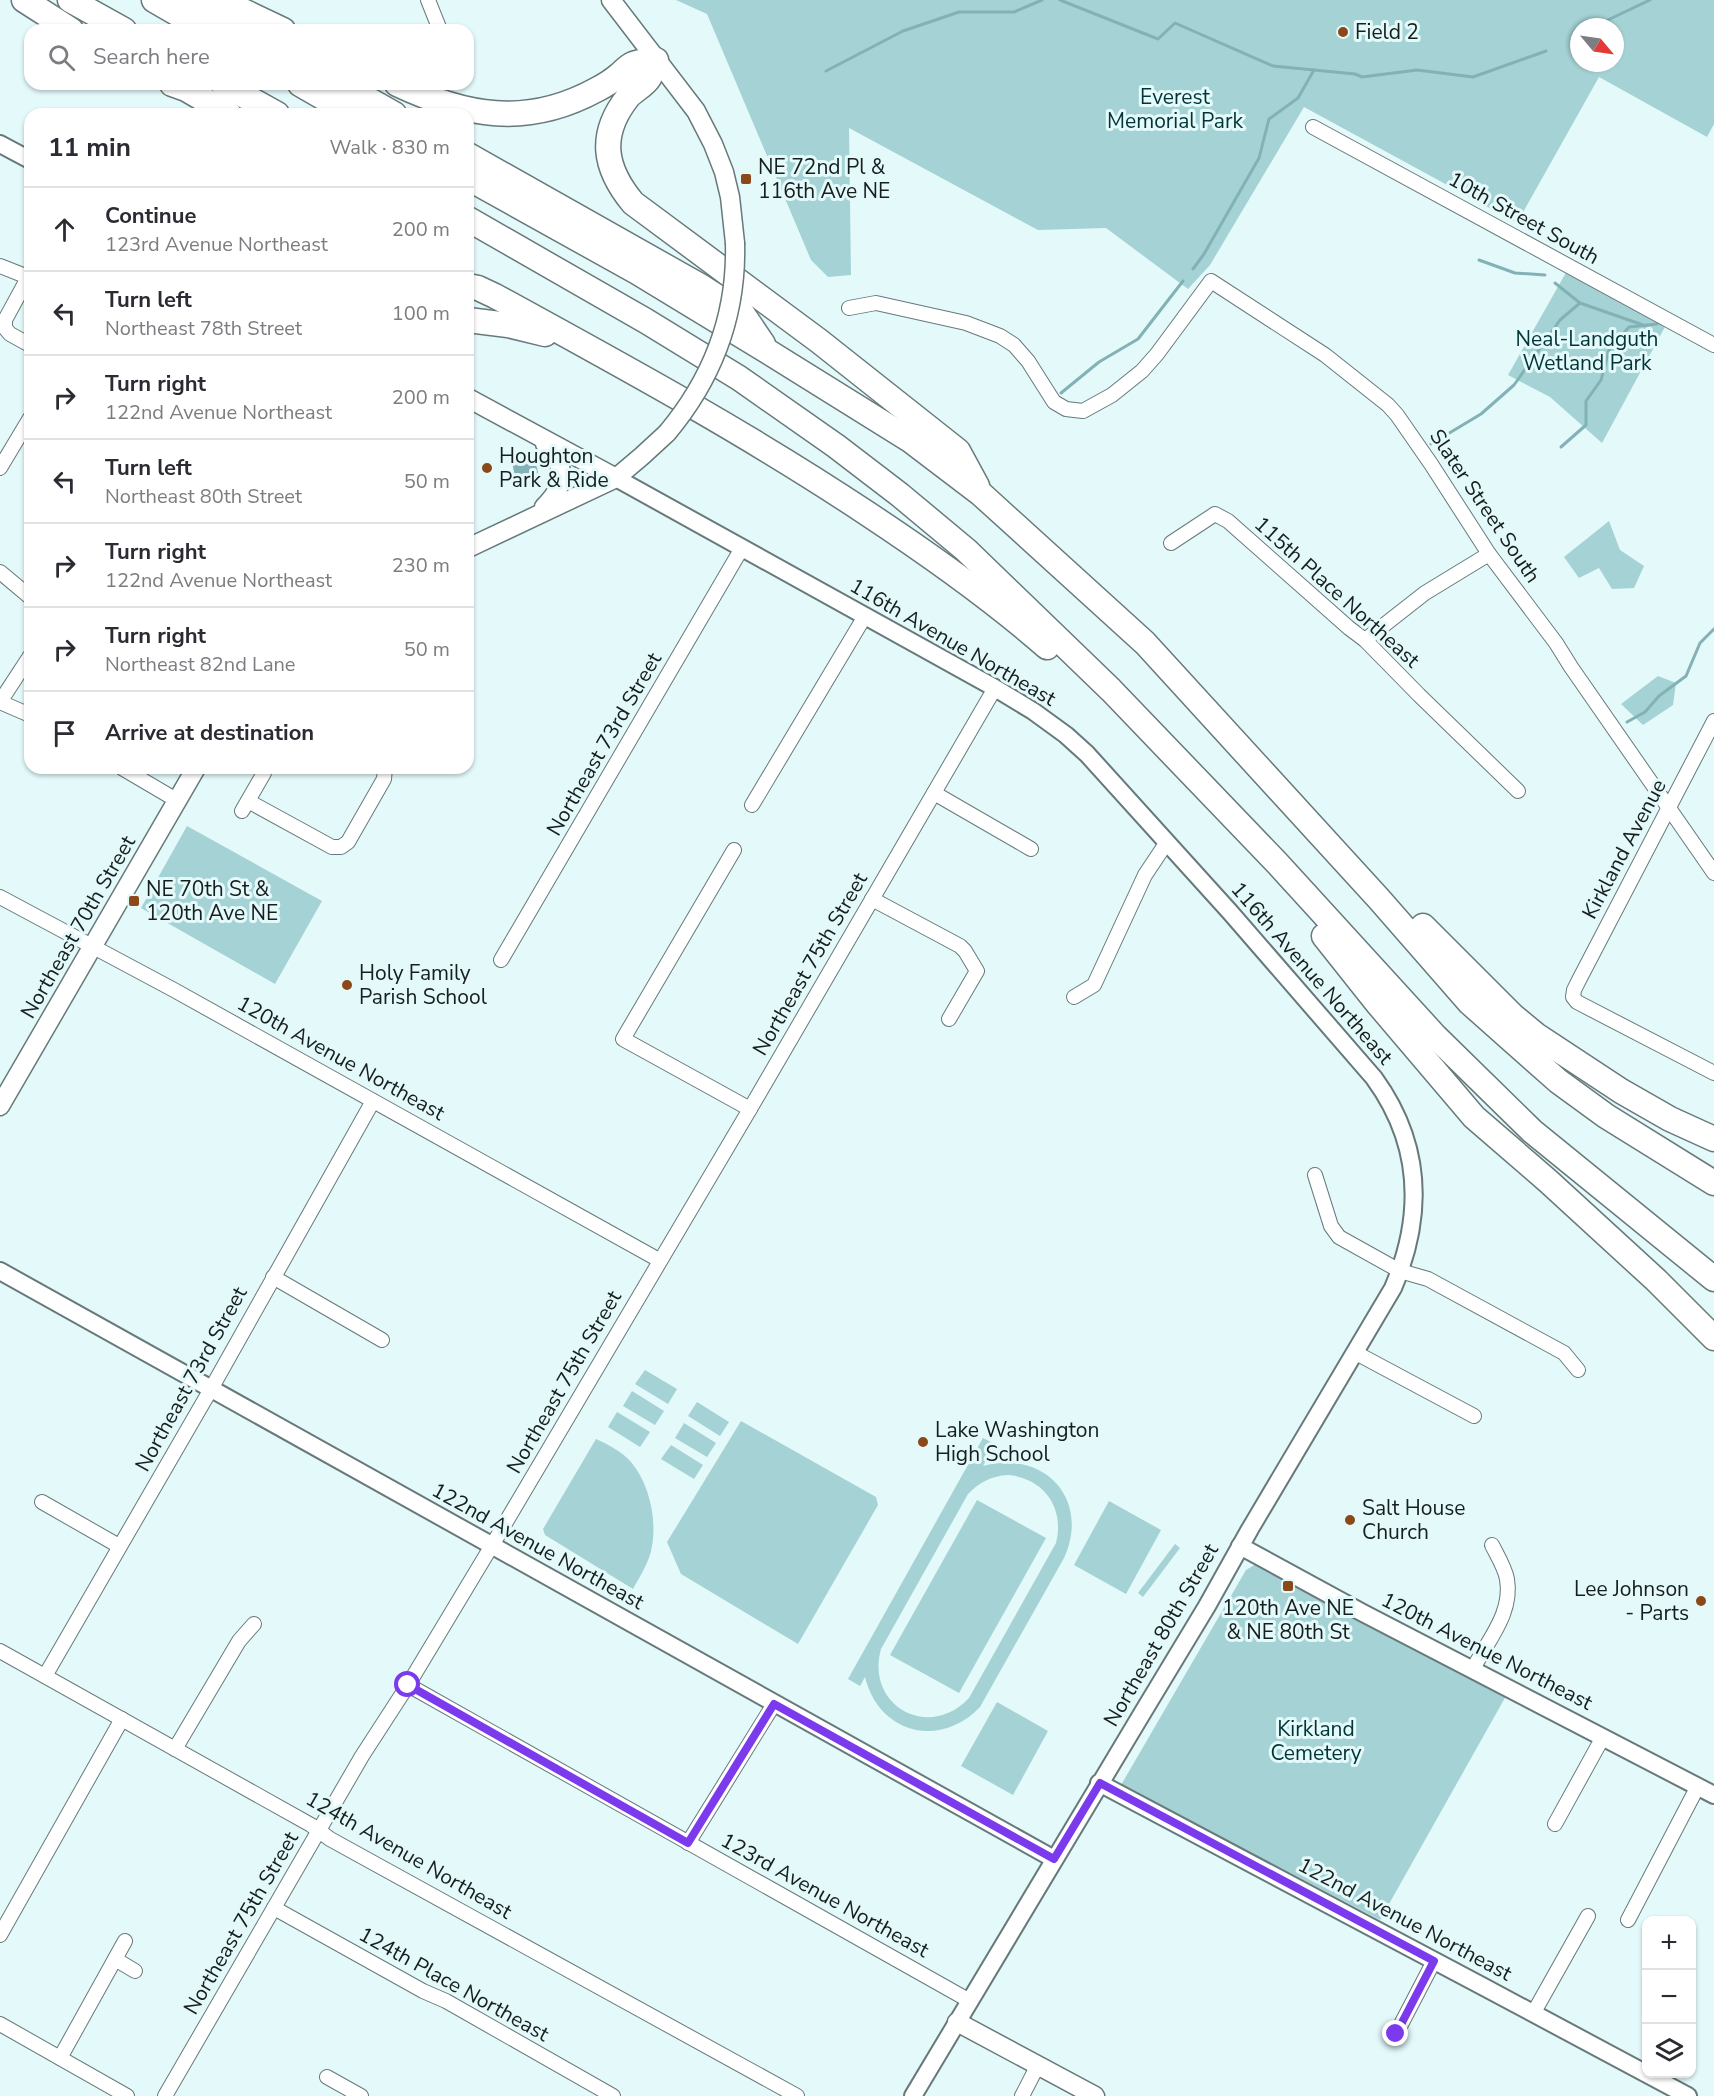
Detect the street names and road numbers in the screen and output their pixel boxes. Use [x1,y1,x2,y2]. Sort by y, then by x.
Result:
street label: 10th Street South [1444,165,1604,271]
street label: Slater Street South [1423,424,1547,588]
street label: 115th Place Northeast [1248,510,1426,674]
street label: 116th Avenue Northeast [845,571,1062,713]
street label: Northeast 73rd Street [540,647,668,841]
street label: Kirkland Avenue [1575,774,1673,924]
street label: Northeast 70th Street [14,830,142,1024]
street label: Northeast 75th Street [746,867,874,1061]
street label: 116th Avenue Northeast [1225,876,1400,1071]
street label: 120th Avenue Northeast [232,989,450,1127]
street label: Northeast 73rd Street [129,1281,254,1476]
street label: Northeast 75th Street [500,1285,628,1479]
street label: 122nd Avenue Northeast [427,1476,650,1616]
street label: Northeast 80th Street [1097,1538,1225,1732]
street label: 120th Avenue Northeast [1377,1586,1598,1717]
street label: 124th Avenue Northeast [301,1784,518,1926]
street label: Northeast 75th Street [177,1826,305,2020]
street label: 123rd Avenue Northeast [716,1826,935,1964]
street label: 122nd Avenue Northeast [1293,1851,1517,1988]
street label: 124th Place Northeast [354,1920,555,2048]

